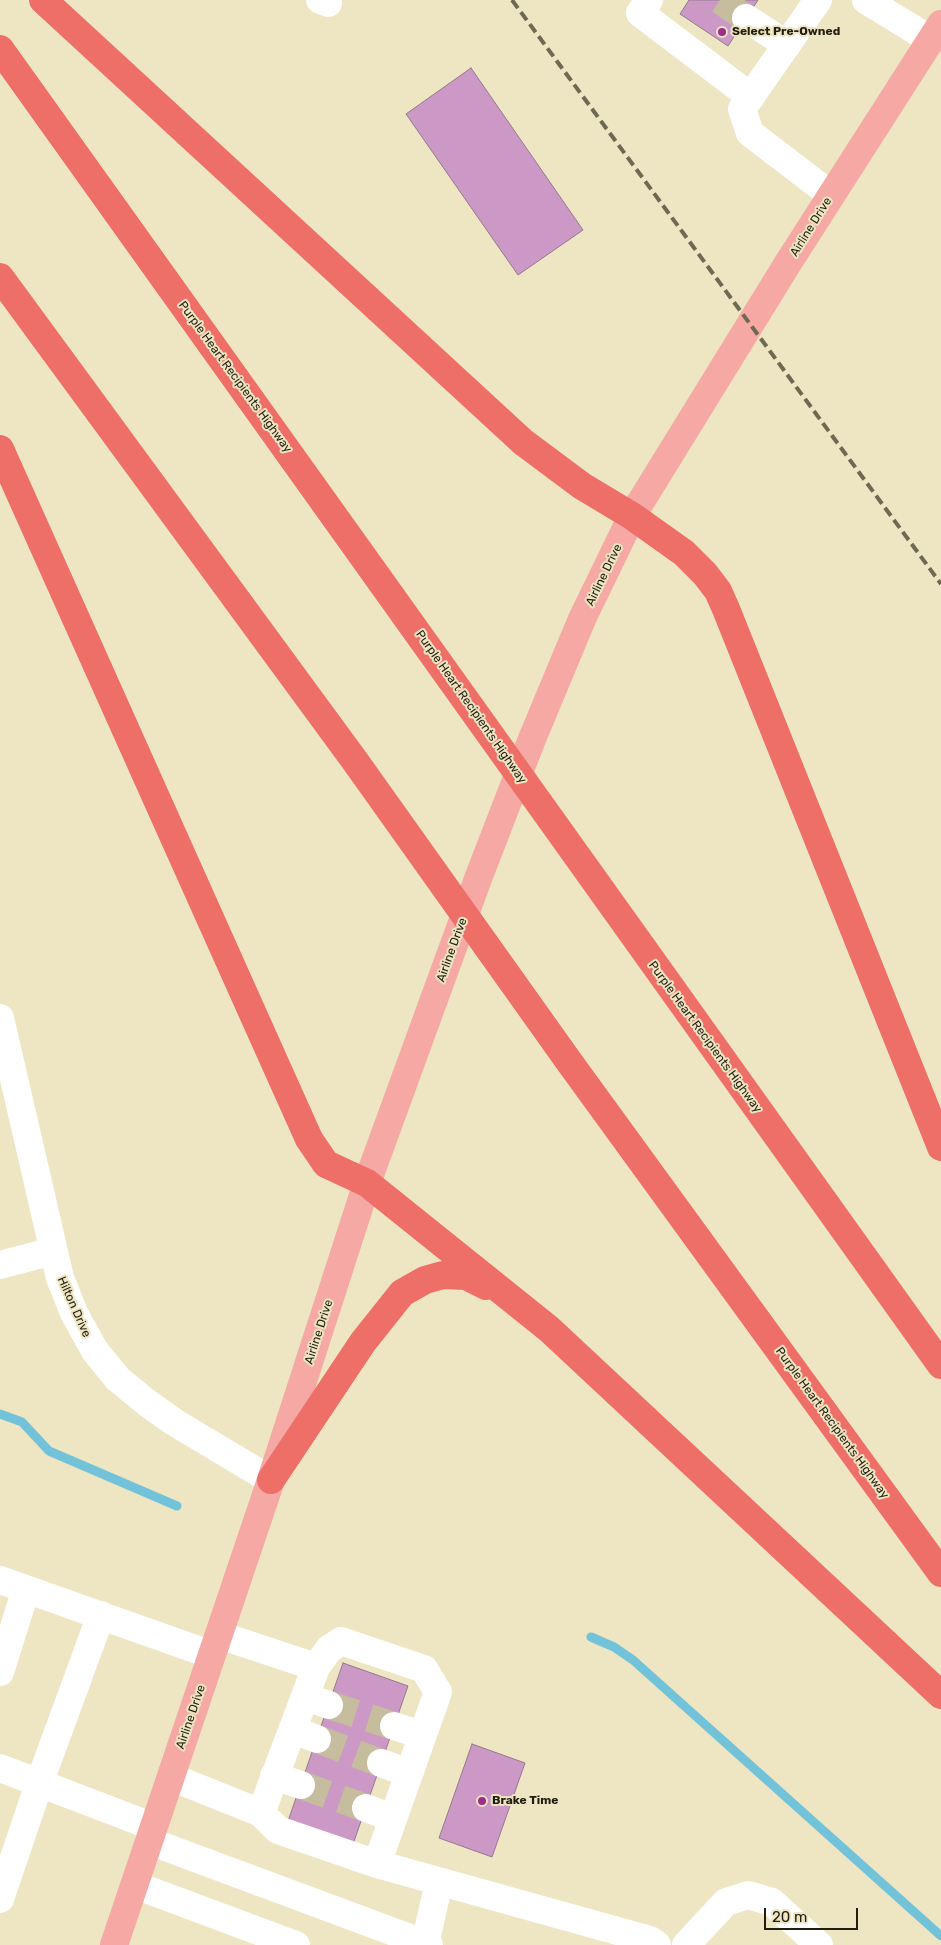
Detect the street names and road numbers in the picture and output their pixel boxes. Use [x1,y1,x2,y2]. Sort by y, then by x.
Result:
street label: Airline Drive [787,195,835,259]
street label: Purple Heart Recipients Highway [175,299,295,455]
street label: Airline Drive [583,542,625,608]
street label: Purple Heart Recipients Highway [412,628,530,786]
street label: Airline Drive [434,916,470,984]
street label: Purple Heart Recipients Highway [645,959,765,1115]
street label: Hilton Drive [54,1274,94,1340]
street label: Airline Drive [302,1298,336,1366]
street label: Purple Heart Recipients Highway [772,1345,892,1501]
street label: Airline Drive [173,1683,209,1751]

